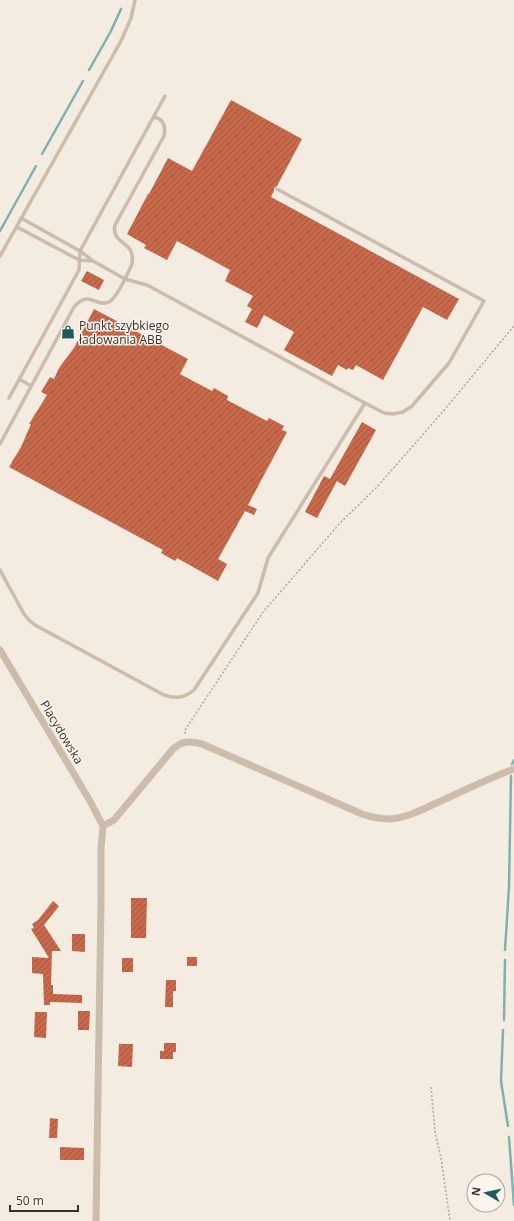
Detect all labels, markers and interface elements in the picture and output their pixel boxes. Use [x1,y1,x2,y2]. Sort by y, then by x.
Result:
place label: Punkt szybkiego ładowania ABB [78,317,169,348]
shop icon: Punkt szybkiego ładowania ABB [60,324,76,340]
street label: Placydowska [36,697,88,767]
north arrow [466,1173,506,1213]
text: N [468,1186,484,1197]
scale bar [10,1187,78,1213]
text: 50 m [16,1192,44,1209]

